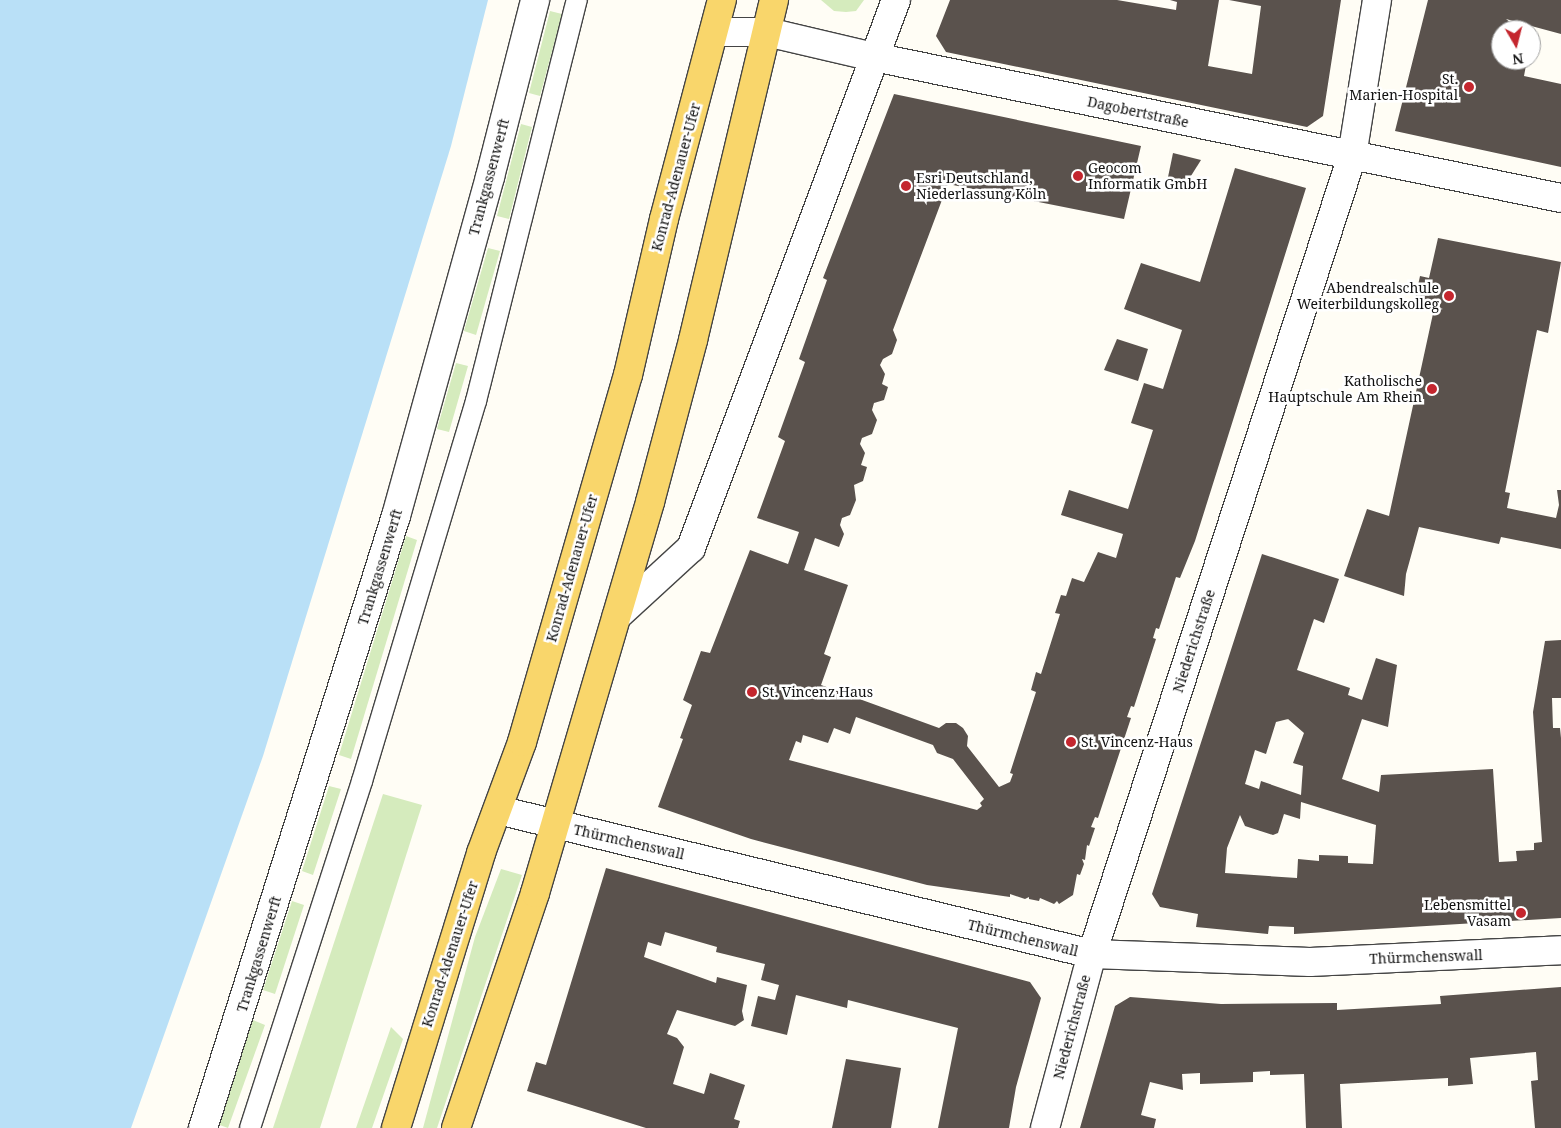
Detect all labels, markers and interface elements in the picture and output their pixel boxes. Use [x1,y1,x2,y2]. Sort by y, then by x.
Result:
north arrow [1491,20,1541,70]
text: N [1511,49,1525,70]
place label: St. Marien-Hospital [1349,71,1458,104]
marker: St. Marien-Hospital [1462,80,1476,94]
street label: Dagobertstraße [1086,93,1190,131]
street label: Konrad-Adenauer-Ufer [648,101,704,253]
street label: Trankgassenwerft [465,117,513,237]
place label: Geocom Informatik GmbH [1088,160,1207,192]
place label: Esri Deutschland, Niederlassung Köln [916,170,1046,202]
marker: Geocom Informatik GmbH [1072,170,1084,182]
marker: Esri Deutschland, Niederlassung Köln [900,180,912,192]
place label: Abendrealschule Weiterbildungskolleg [1297,280,1439,312]
marker: Abendrealschule Weiterbildungskolleg [1443,290,1455,302]
place label: Katholische Hauptschule Am Rhein [1268,373,1422,406]
marker: Katholische Hauptschule Am Rhein [1426,383,1438,395]
street label: Konrad-Adenauer-Ufer [543,492,601,644]
street label: Trankgassenwerft [354,507,406,627]
street label: Niederichstraße [1169,587,1219,695]
place label: St. Vincenz Haus [762,684,873,700]
marker: St. Vincenz Haus [746,686,758,698]
place label: St. Vincenz-Haus [1081,734,1193,750]
marker: St. Vincenz-Haus [1065,736,1077,748]
street label: Thürmchenswall [572,821,686,863]
street label: Konrad-Adenauer-Ufer [418,879,482,1029]
street label: Trankgassenwerft [233,894,285,1014]
place label: Lebensmittel Vasam [1424,897,1511,930]
marker: Lebensmittel Vasam [1515,907,1527,919]
street label: Thürmchenswall [966,916,1080,960]
street label: Thürmchenswall [1369,947,1483,967]
street label: Niederichstraße [1050,973,1094,1081]

